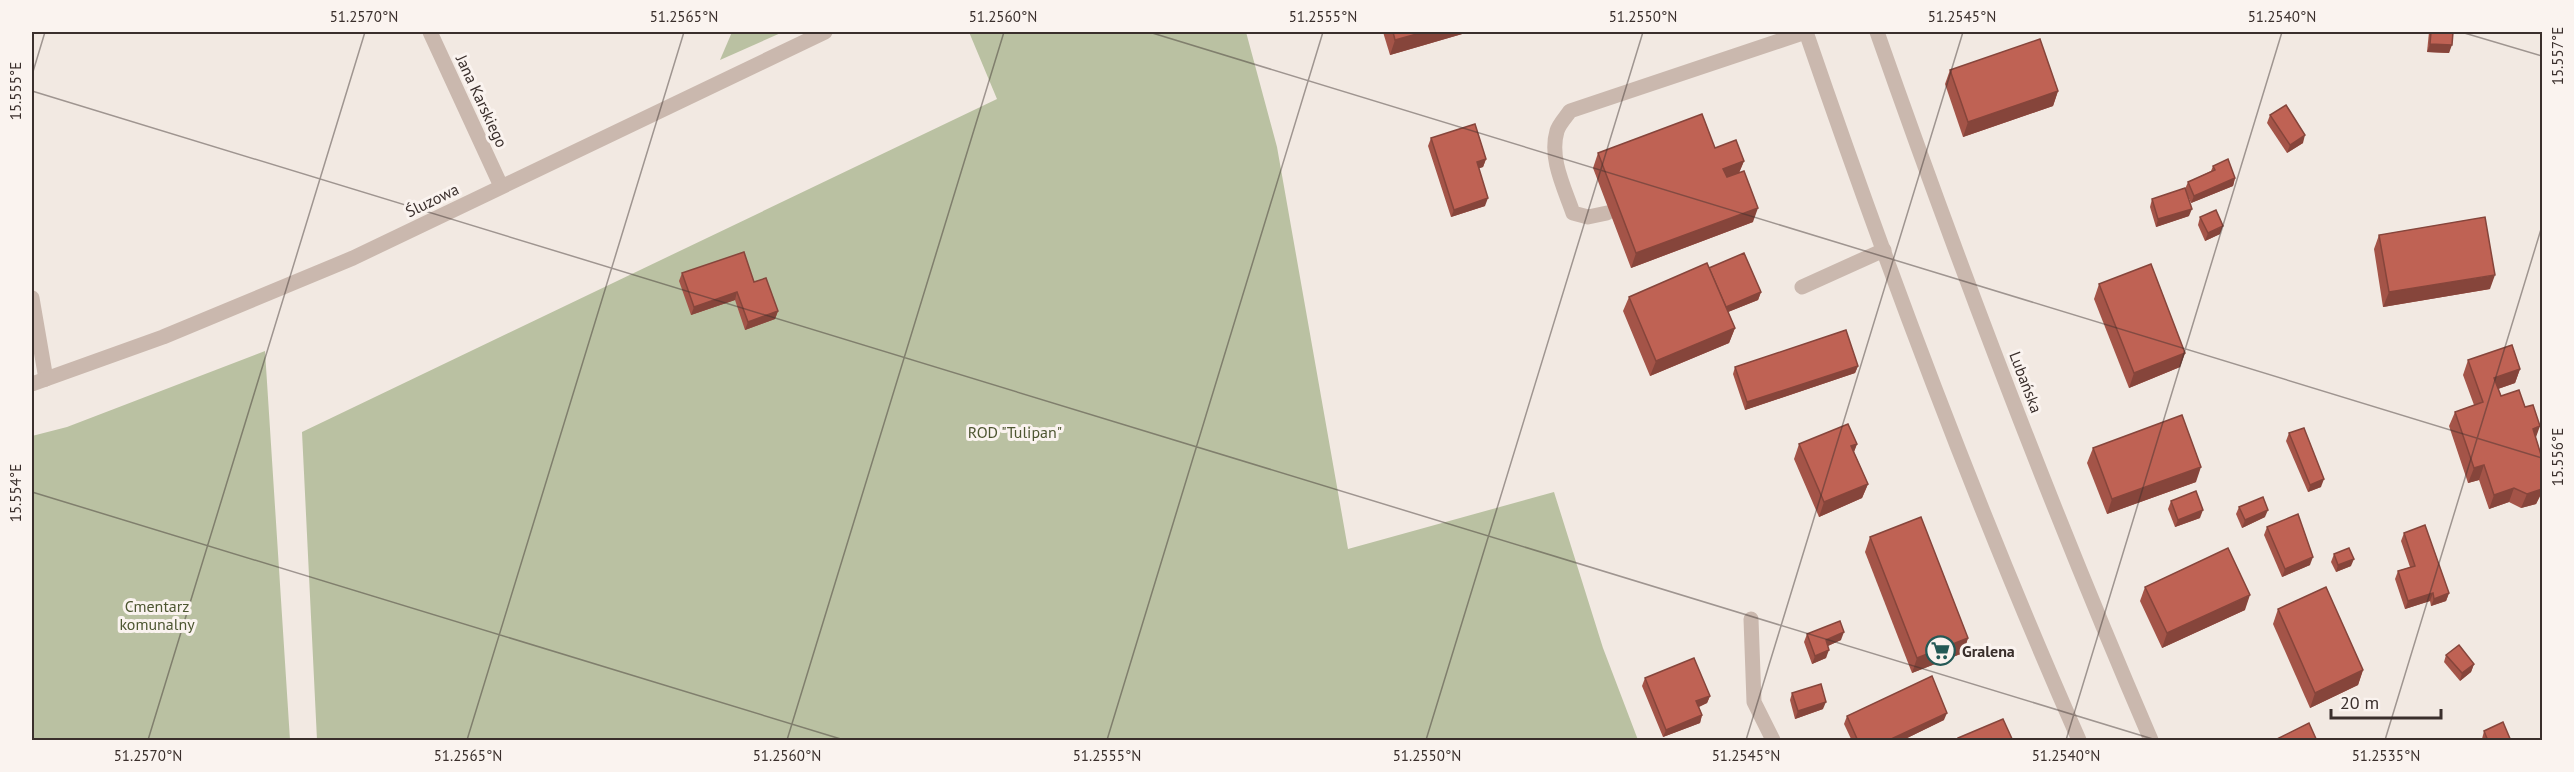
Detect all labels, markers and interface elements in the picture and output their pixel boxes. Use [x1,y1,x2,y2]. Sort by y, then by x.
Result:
text: 51.2570°N [330,7,398,26]
text: 51.2565°N [650,7,718,26]
text: 51.2560°N [969,7,1037,26]
text: 51.2555°N [1289,7,1357,26]
text: 51.2550°N [1609,7,1677,26]
text: 51.2545°N [1928,7,1996,26]
text: 51.2540°N [2248,7,2316,26]
text: 15.557°E [2548,27,2567,85]
street label: Jana Karskiego [451,51,512,151]
text: 15.555°E [6,62,25,120]
street label: Śluzowa [402,179,462,221]
street label: Lubańska [2005,348,2047,416]
park label: ROD "Tulipan" [968,422,1062,442]
text: 15.556°E [2548,428,2567,486]
text: 15.554°E [6,464,25,522]
park label: Cmentarz komunalny [119,596,195,634]
supermarket icon: Gralena [1925,635,1957,667]
place label: Gralena [1962,641,2015,661]
scale bar [2331,682,2440,720]
text: 20 m [2340,691,2379,714]
text: 51.2570°N [114,746,182,765]
text: 51.2565°N [434,746,502,765]
text: 51.2560°N [753,746,821,765]
text: 51.2555°N [1073,746,1141,765]
text: 51.2550°N [1393,746,1461,765]
text: 51.2545°N [1712,746,1780,765]
text: 51.2540°N [2032,746,2100,765]
text: 51.2535°N [2352,746,2420,765]

